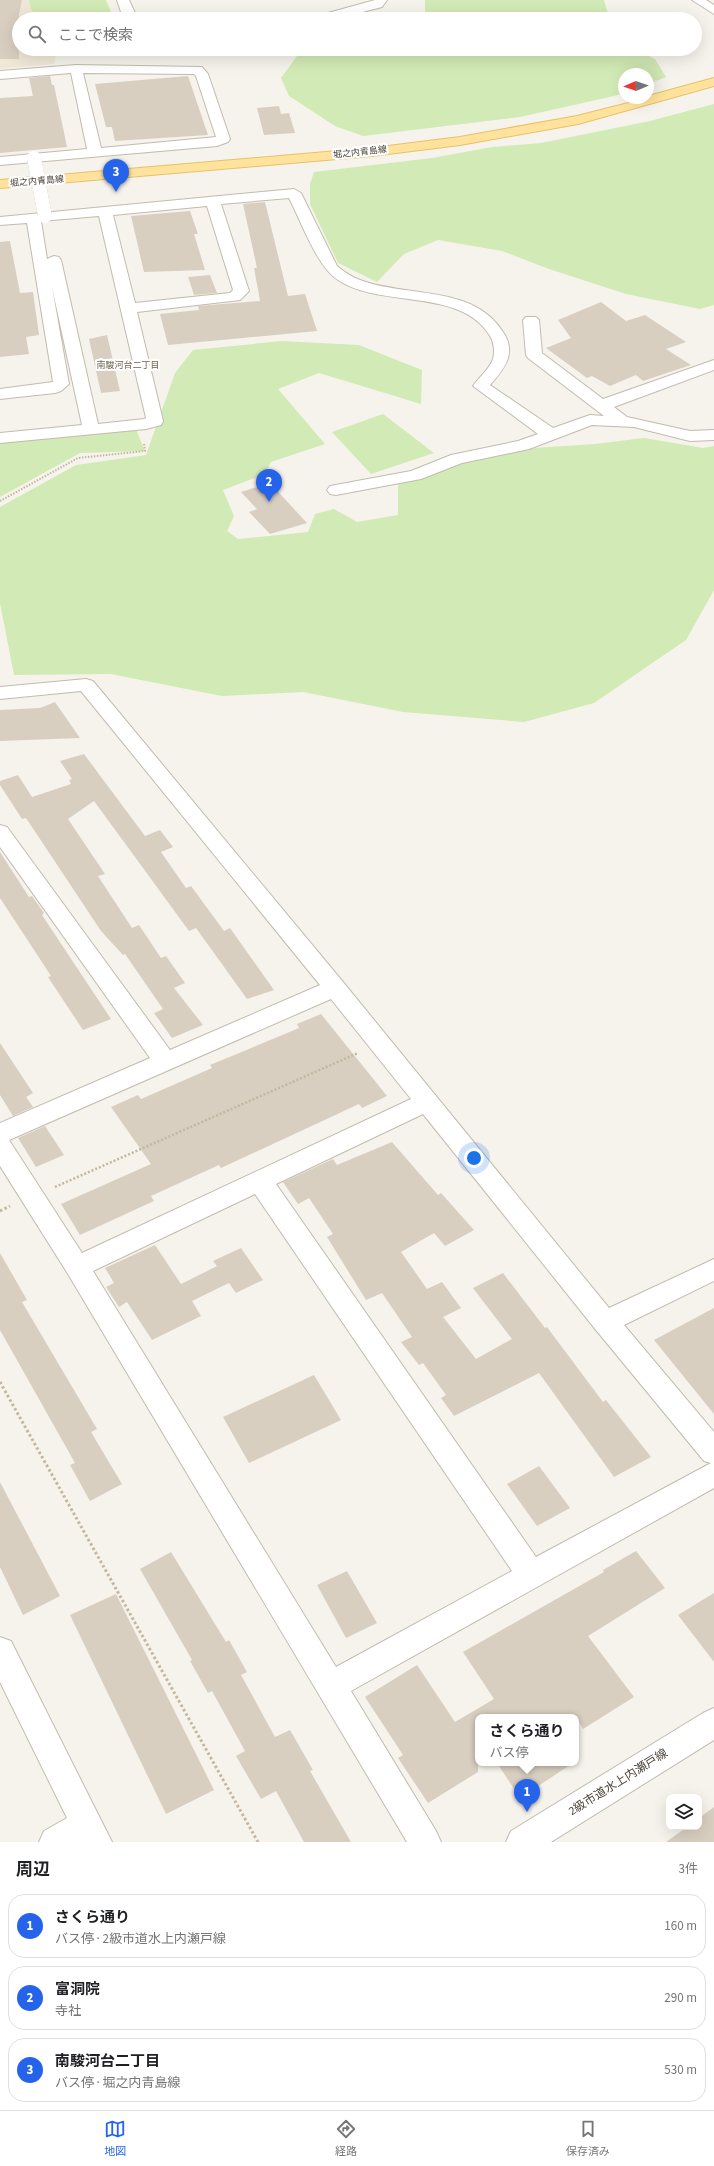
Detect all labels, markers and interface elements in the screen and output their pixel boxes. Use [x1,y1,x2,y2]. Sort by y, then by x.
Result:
search box [12,12,702,56]
icon: search [26,23,48,45]
text: ここで検索 [58,25,133,46]
north arrow [618,68,654,104]
street label: 堀之内青島線 [333,143,389,162]
pin: 3 [103,159,129,192]
street label: 堀之内青島線 [10,173,65,190]
district label: 南駿河台二丁目 [96,359,160,372]
pin: 2 [256,469,282,502]
your location [464,1148,484,1168]
popup [475,1714,579,1766]
text: さくら通り [489,1721,565,1742]
text: バス停 [489,1744,529,1762]
street label: 2級市道水上内瀬戸線 [565,1745,671,1820]
pin: 1 [514,1779,540,1812]
map controls [666,1794,702,1830]
button: layers [666,1794,702,1830]
text: 周辺 [16,1858,50,1882]
text: 3件 [679,1860,698,1878]
text: さくら通り [55,1907,130,1928]
text: 1 [27,1917,33,1935]
text: 160 m [664,1917,697,1935]
text: バス停 · 2級市道水上内瀬戸線 [55,1930,226,1948]
text: 富洞院 [55,1979,100,2000]
text: 2 [27,1989,33,2007]
text: 290 m [664,1989,697,2007]
text: 寺社 [55,2002,81,2020]
text: 南駿河台二丁目 [55,2051,160,2072]
text: 3 [27,2061,33,2079]
text: 530 m [664,2061,697,2079]
text: バス停 · 堀之内青島線 [55,2074,180,2092]
tab: 地図 [104,2118,126,2159]
tab: 経路 [335,2118,357,2159]
tab: 保存済み [566,2118,610,2159]

